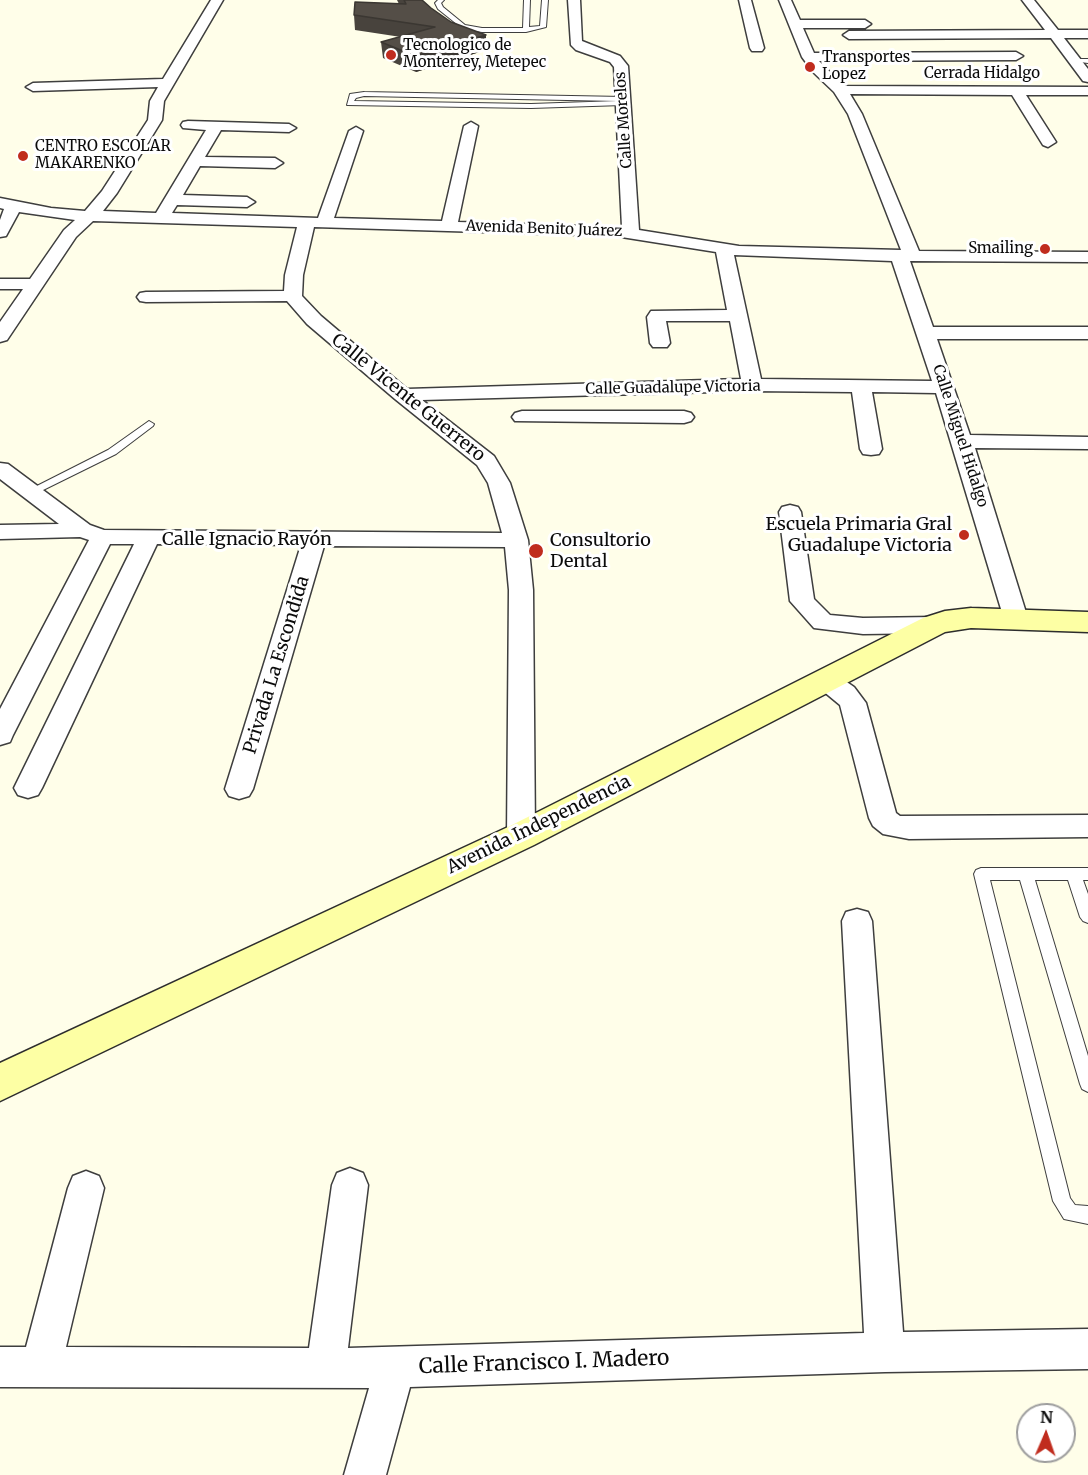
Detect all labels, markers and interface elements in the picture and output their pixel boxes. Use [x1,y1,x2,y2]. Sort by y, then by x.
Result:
place label: Tecnologico de Monterrey, Metepec [403,37,546,72]
marker: Tecnologico de Monterrey, Metepec [384,48,398,62]
place label: Transportes Lopez [822,49,910,84]
marker: Transportes Lopez [803,60,817,74]
street label: Cerrada Hidalgo [924,65,1040,83]
street label: Calle Morelos [612,71,636,169]
place label: CENTRO ESCOLAR MAKARENKO [35,138,171,173]
marker: CENTRO ESCOLAR MAKARENKO [16,149,30,163]
street label: Avenida Benito Juárez [465,217,623,241]
place label: Smailing [968,240,1033,258]
marker: Smailing [1038,242,1052,256]
street label: Calle Vicente Guerrero [327,329,489,467]
street label: Calle Miguel Hidalgo [928,362,992,510]
street label: Calle Guadalupe Victoria [585,377,761,399]
place label: Escuela Primaria Gral Guadalupe Victoria [765,514,952,556]
marker: Escuela Primaria Gral Guadalupe Victoria [957,528,971,542]
street label: Calle Ignacio Rayón [162,529,332,551]
place label: Consultorio Dental [550,530,651,572]
marker: Consultorio Dental [527,542,545,560]
street label: Privada La Escondida [240,573,314,757]
street label: Avenida Independencia [443,771,635,879]
street label: Calle Francisco I. Madero [418,1346,670,1380]
north arrow [1016,1403,1076,1463]
text: N [1040,1407,1053,1427]

